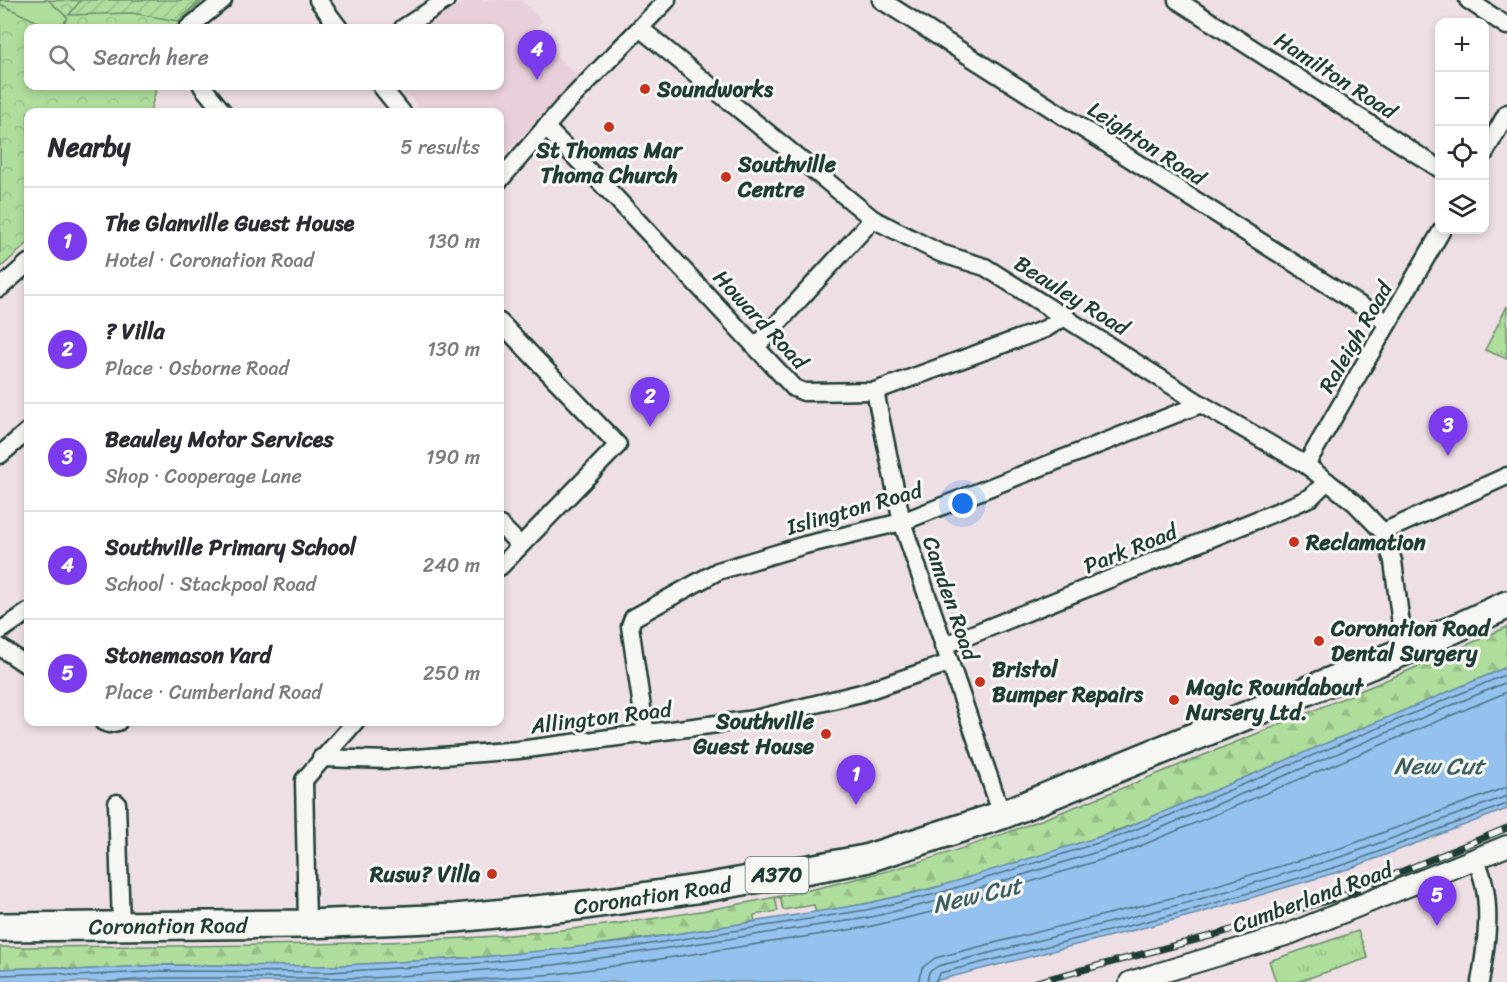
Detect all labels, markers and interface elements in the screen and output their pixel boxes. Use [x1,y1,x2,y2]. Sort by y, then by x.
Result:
map controls [1435,18,1489,234]
button: + [1435,18,1489,72]
street label: Hamilton Road [1266,21,1406,131]
search box [24,24,504,90]
pin: 4 [518,31,556,80]
text: Search here [93,38,209,77]
icon: search [45,41,78,74]
place label: Soundworks [656,70,774,109]
button: − [1435,72,1489,126]
marker: Soundworks [638,82,652,96]
street label: Leighton Road [1080,90,1215,197]
marker: St Thomas Mar Thoma Church [602,120,616,134]
text: Nearby [48,124,130,170]
button: locate [1435,126,1489,180]
text: 5 results [401,130,480,165]
place label: St Thomas Mar Thoma Church [535,131,684,195]
place label: Southville Centre [737,145,837,209]
marker: Southville Centre [719,170,733,184]
button: layers [1435,180,1489,234]
text: The Glanville Guest House [105,204,354,243]
text: 1 [63,224,72,259]
text: 130 m [427,224,480,259]
text: Hotel · Coronation Road [105,243,314,278]
street label: Beauley Road [1006,244,1138,347]
street label: Howard Road [703,260,819,380]
street label: Raleigh Road [1308,273,1404,401]
text: ? Villa [105,312,165,351]
text: 2 [62,332,73,367]
text: 130 m [427,332,480,367]
text: Place · Osborne Road [105,351,289,386]
pin: 2 [630,378,670,427]
pin: 3 [1428,406,1468,456]
text: Beauley Motor Services [105,420,334,459]
text: 3 [62,440,73,475]
text: 190 m [426,440,480,475]
text: Shop · Cooperage Lane [105,459,302,494]
street label: Islington Road [781,470,928,547]
your location [948,489,977,518]
street label: Park Road [1077,512,1184,585]
place label: Reclamation [1305,523,1426,562]
text: Southville Primary School [105,528,356,567]
street label: Camden Road [911,531,990,667]
marker: Reclamation [1287,535,1301,549]
text: 4 [61,548,74,583]
text: 240 m [423,548,480,583]
text: School · Stackpool Road [105,567,316,602]
place label: Coronation Road Dental Surgery [1330,609,1492,673]
marker: Coronation Road Dental Surgery [1312,634,1326,648]
text: Stonemason Yard [105,636,271,675]
place label: Bristol Bumper Repairs [992,650,1144,714]
text: 5 [61,656,74,691]
text: 250 m [423,656,480,691]
place label: Magic Roundabout Nursery Ltd. [1185,668,1364,732]
text: Place · Cumberland Road [105,675,322,710]
marker: Bristol Bumper Repairs [973,675,987,689]
street label: Allington Road [527,689,675,746]
marker: Magic Roundabout Nursery Ltd. [1167,693,1181,707]
place label: Southville Guest House [692,702,815,766]
marker: Southville Guest House [819,727,833,741]
water label: New Cut [1394,745,1487,787]
pin: 1 [836,756,876,805]
street label: Cumberland Road [1226,850,1399,945]
place label: Rusw? Villa [369,855,481,894]
road number: A370 [746,857,808,893]
street label: Coronation Road [572,864,736,926]
water label: New Cut [928,864,1028,926]
marker: Rusw? Villa [485,867,499,881]
pin: 5 [1418,876,1456,926]
street label: Coronation Road [88,906,249,946]

